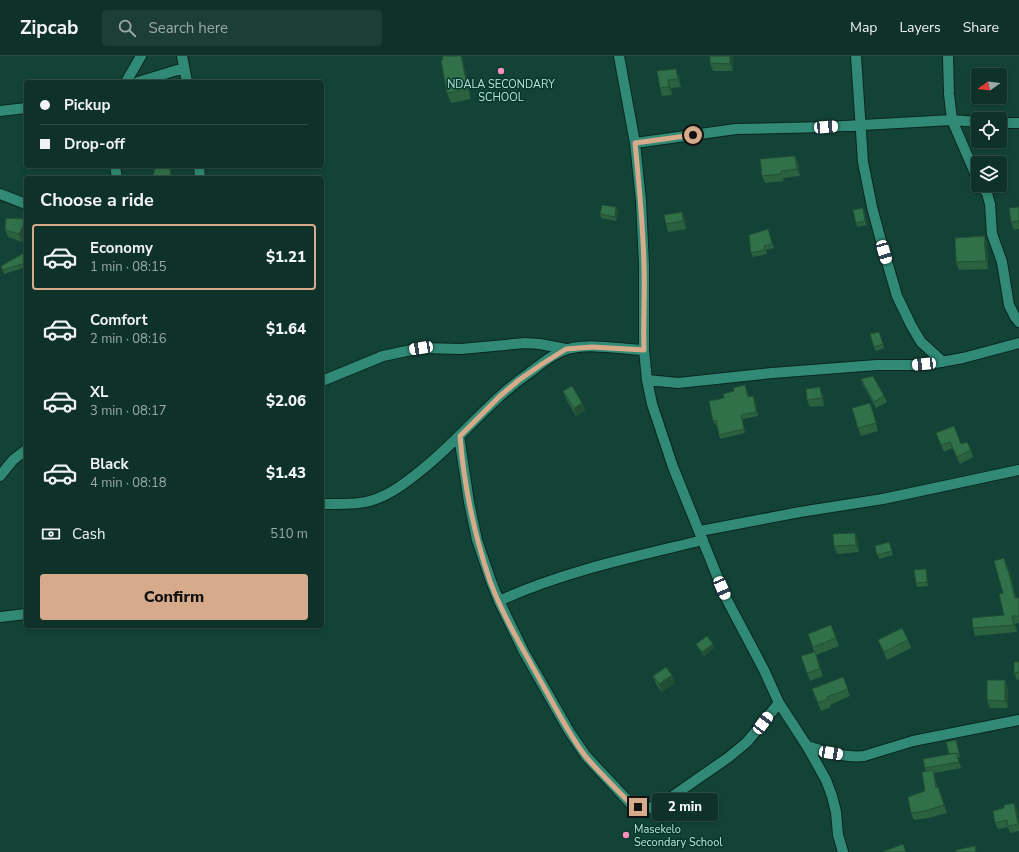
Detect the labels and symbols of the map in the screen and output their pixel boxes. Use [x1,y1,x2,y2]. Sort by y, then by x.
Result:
marker: NDALA SECONDARY SCHOOL [496,66,506,76]
north arrow [971,68,1007,104]
place label: NDALA SECONDARY SCHOOL [447,77,555,105]
car [814,120,838,134]
route start [684,126,702,144]
car [875,239,893,265]
car [408,340,434,356]
car [912,357,936,371]
car [712,575,732,601]
car [751,710,775,736]
car [818,745,844,761]
callout: 2 min [652,793,718,821]
route end [629,798,647,816]
place label: Masekelo Secondary School [634,822,723,850]
marker: Masekelo Secondary School [621,830,631,840]

